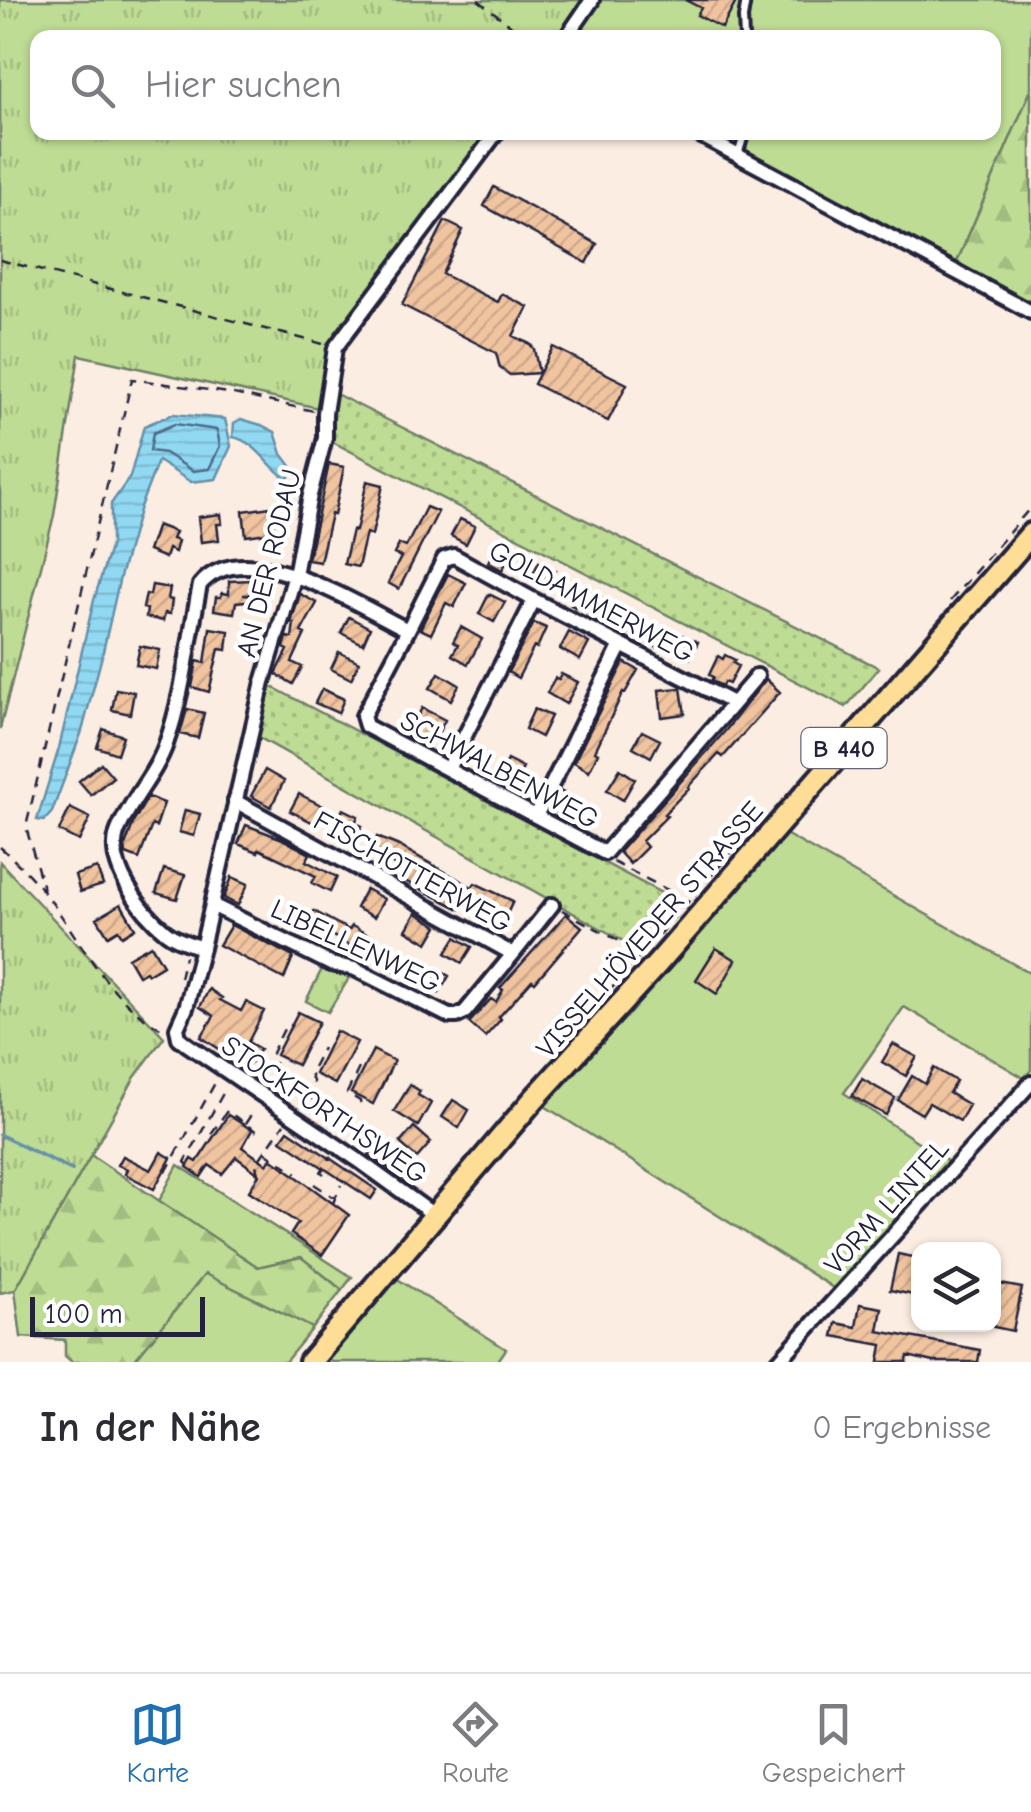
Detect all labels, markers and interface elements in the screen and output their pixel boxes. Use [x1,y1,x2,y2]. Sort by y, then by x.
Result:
search box [30,30,1001,140]
icon: search [65,58,120,113]
text: Hier suchen [145,63,342,107]
street label: AN DER RODAU [230,466,308,660]
street label: GOLDAMMERWEG [484,534,699,669]
street label: SCHWALBENWEG [395,704,604,836]
road number: B 440 [802,728,886,768]
street label: VISSELHÖVEDER STRASSE [530,795,770,1064]
street label: FISCHOTTERWEG [308,804,517,939]
street label: LIBELLENWEG [266,893,445,999]
street label: STOCKFORTHSWEG [216,1029,433,1190]
street label: VORM LINTEL [818,1133,956,1281]
map controls [911,1242,1001,1332]
button: layers [911,1242,1001,1332]
scale bar [30,1292,205,1336]
text: 100 m [45,1298,123,1330]
text: In der Nähe [40,1403,261,1452]
text: 0 Ergebnisse [812,1409,991,1446]
tab: Karte [127,1697,189,1789]
tab: Route [442,1697,509,1789]
tab: Gespeichert [762,1697,904,1789]

